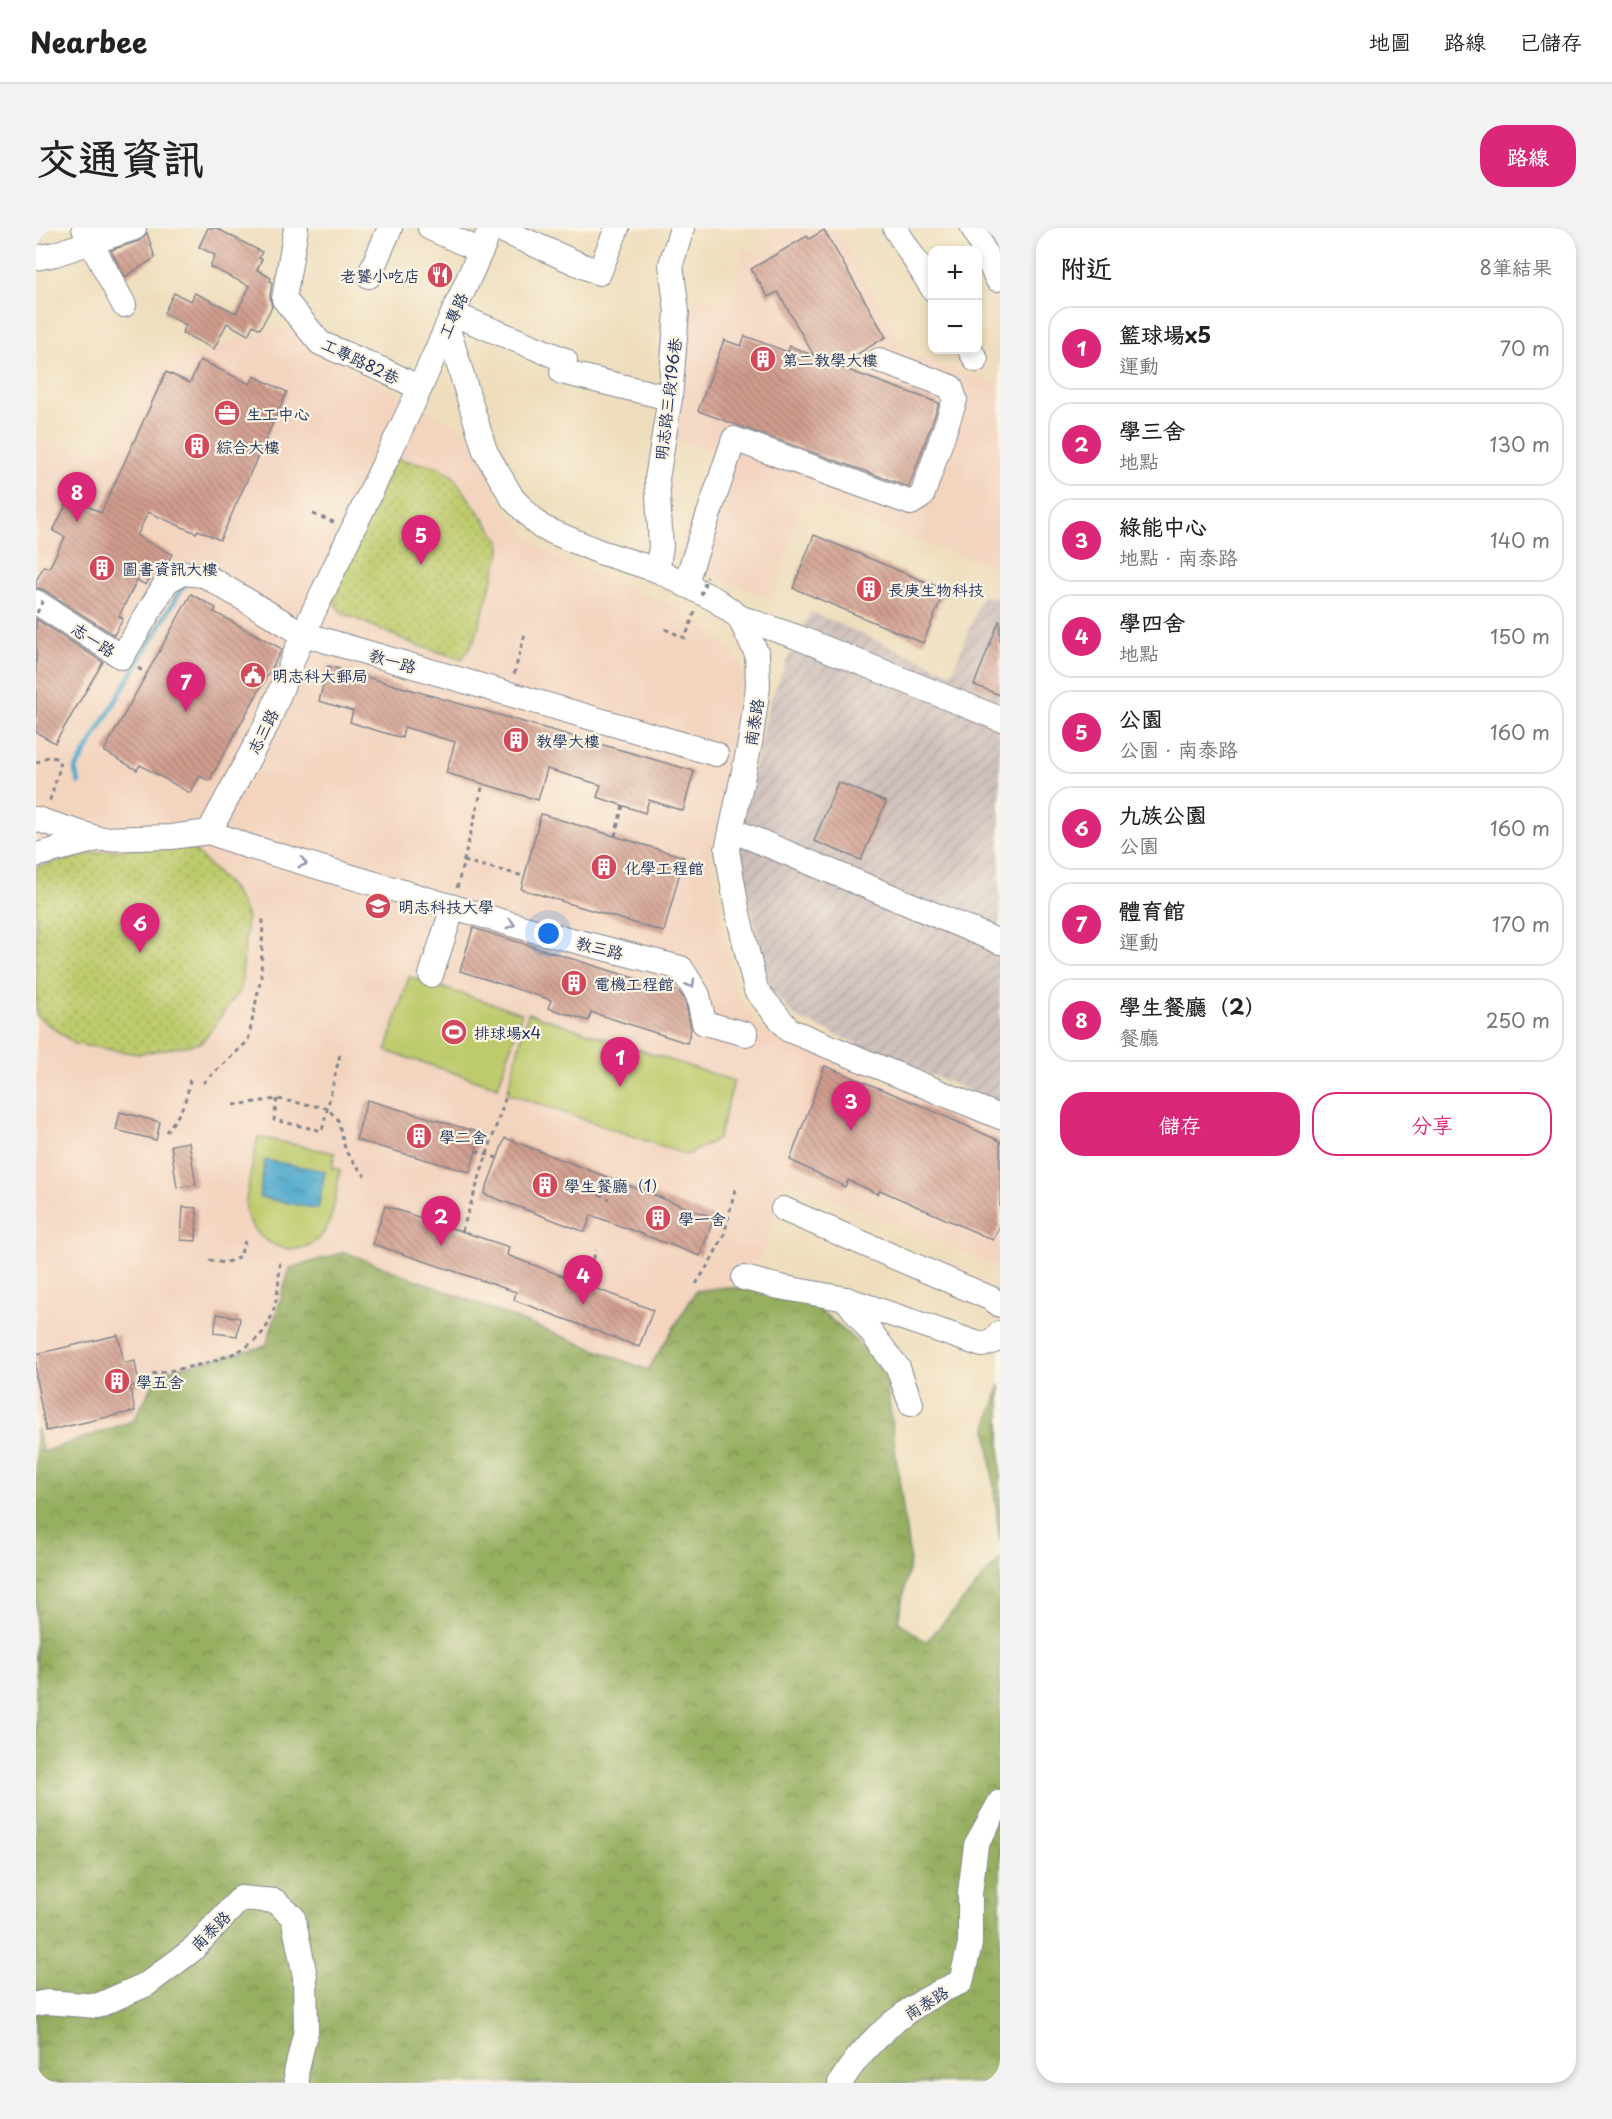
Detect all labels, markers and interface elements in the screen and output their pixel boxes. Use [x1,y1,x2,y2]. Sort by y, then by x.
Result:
text: Nearbee [30,20,147,63]
text: 地圖 [1369,25,1411,57]
text: 路線 [1444,25,1486,57]
text: 已儲存 [1519,25,1582,57]
text: 交通資訊 [36,125,204,188]
button: 路線 [1480,125,1576,187]
map controls [928,246,982,354]
button: + [928,246,982,300]
text: 附近 [1060,248,1112,287]
text: 8筆結果 [1480,252,1552,282]
restaurant icon: 老饕小吃店 [425,260,455,290]
place label: 老饕小吃店 [340,263,420,287]
street label: 工專路 [431,288,473,342]
button: − [928,300,982,354]
text: 籃球場x5 [1119,317,1211,350]
street label: 工專路82巷 [318,331,404,389]
text: 1 [1077,333,1086,363]
text: 70 m [1500,333,1550,363]
street label: 明志路三段196巷 [648,336,686,462]
building icon: 第二教學大樓 [748,344,778,374]
place label: 第二教學大樓 [782,347,878,371]
text: 運動 [1119,350,1159,380]
office icon: 生工中心 [212,398,242,428]
place label: 生工中心 [246,401,310,425]
text: 學三舍 [1119,413,1185,446]
text: 2 [1074,429,1089,459]
text: 130 m [1490,429,1550,459]
building icon: 綜合大樓 [182,431,212,461]
place label: 綜合大樓 [216,434,280,458]
text: 地點 [1119,446,1159,476]
pin: 8 [58,472,96,522]
text: 綠能中心 [1119,509,1207,542]
pin: 5 [402,516,440,565]
text: 3 [1075,525,1088,555]
text: 140 m [1490,525,1550,555]
text: 地點 · 南泰路 [1119,542,1238,572]
building icon: 圖書資訊大樓 [87,553,117,583]
place label: 圖書資訊大樓 [122,556,218,580]
building icon: 長庚生物科技 [854,574,884,604]
place label: 長庚生物科技 [888,577,984,601]
text: 學四舍 [1119,605,1185,638]
street label: 志一路 [67,616,121,662]
text: 4 [1075,621,1088,651]
text: 150 m [1490,621,1550,651]
text: 地點 [1119,638,1159,668]
street label: 教一路 [367,642,419,678]
public building icon: 明志科大郵局 [238,660,268,690]
pin: 7 [166,662,206,712]
place label: 明志科大郵局 [272,663,368,687]
street label: 南泰路 [737,696,769,748]
text: 公園 [1119,701,1163,734]
street label: 志三路 [240,704,284,758]
text: 5 [1075,717,1088,747]
text: 160 m [1490,717,1550,747]
building icon: 教學大樓 [501,725,531,755]
place label: 教學大樓 [536,728,600,752]
text: 公園 · 南泰路 [1119,734,1238,764]
text: 九族公園 [1119,797,1207,830]
text: 6 [1074,813,1089,843]
text: 160 m [1490,813,1550,843]
text: 公園 [1119,830,1159,860]
building icon: 化學工程館 [589,852,619,882]
place label: 化學工程館 [624,855,704,879]
one-way arrow [297,856,308,868]
school or university icon: 明志科技大學 [363,891,393,921]
text: 體育館 [1119,893,1185,926]
place label: 明志科技大學 [398,894,494,918]
pin: 6 [120,904,160,953]
text: 7 [1076,909,1087,939]
text: 170 m [1492,909,1550,939]
one-way arrow [505,917,515,929]
your location [534,919,563,948]
text: 運動 [1119,926,1159,956]
street label: 教三路 [574,930,626,964]
building icon: 電機工程館 [559,968,589,998]
place label: 電機工程館 [594,971,674,995]
one-way arrow [683,978,695,988]
text: 學生餐廳（2） [1119,989,1266,1022]
text: 8 [1075,1005,1088,1035]
text: 250 m [1486,1005,1550,1035]
sports icon: 排球場x4 [439,1017,469,1047]
place label: 排球場x4 [474,1020,541,1044]
text: 餐廳 [1119,1022,1159,1052]
pin: 1 [600,1038,640,1087]
pin: 3 [832,1082,870,1131]
button: 儲存 [1060,1092,1300,1156]
button: 分享 [1312,1092,1552,1156]
building icon: 學二舍 [404,1121,434,1151]
place label: 學二舍 [439,1124,487,1148]
building icon: 學生餐廳（1） [530,1170,560,1200]
place label: 學生餐廳（1） [564,1173,667,1197]
pin: 2 [422,1196,460,1246]
building icon: 學一舍 [643,1203,673,1233]
place label: 學一舍 [678,1206,726,1230]
pin: 4 [564,1256,602,1305]
building icon: 學五舍 [102,1366,132,1396]
place label: 學五舍 [136,1369,184,1393]
street label: 南泰路 [185,1905,235,1955]
street label: 南泰路 [899,1979,953,2025]

